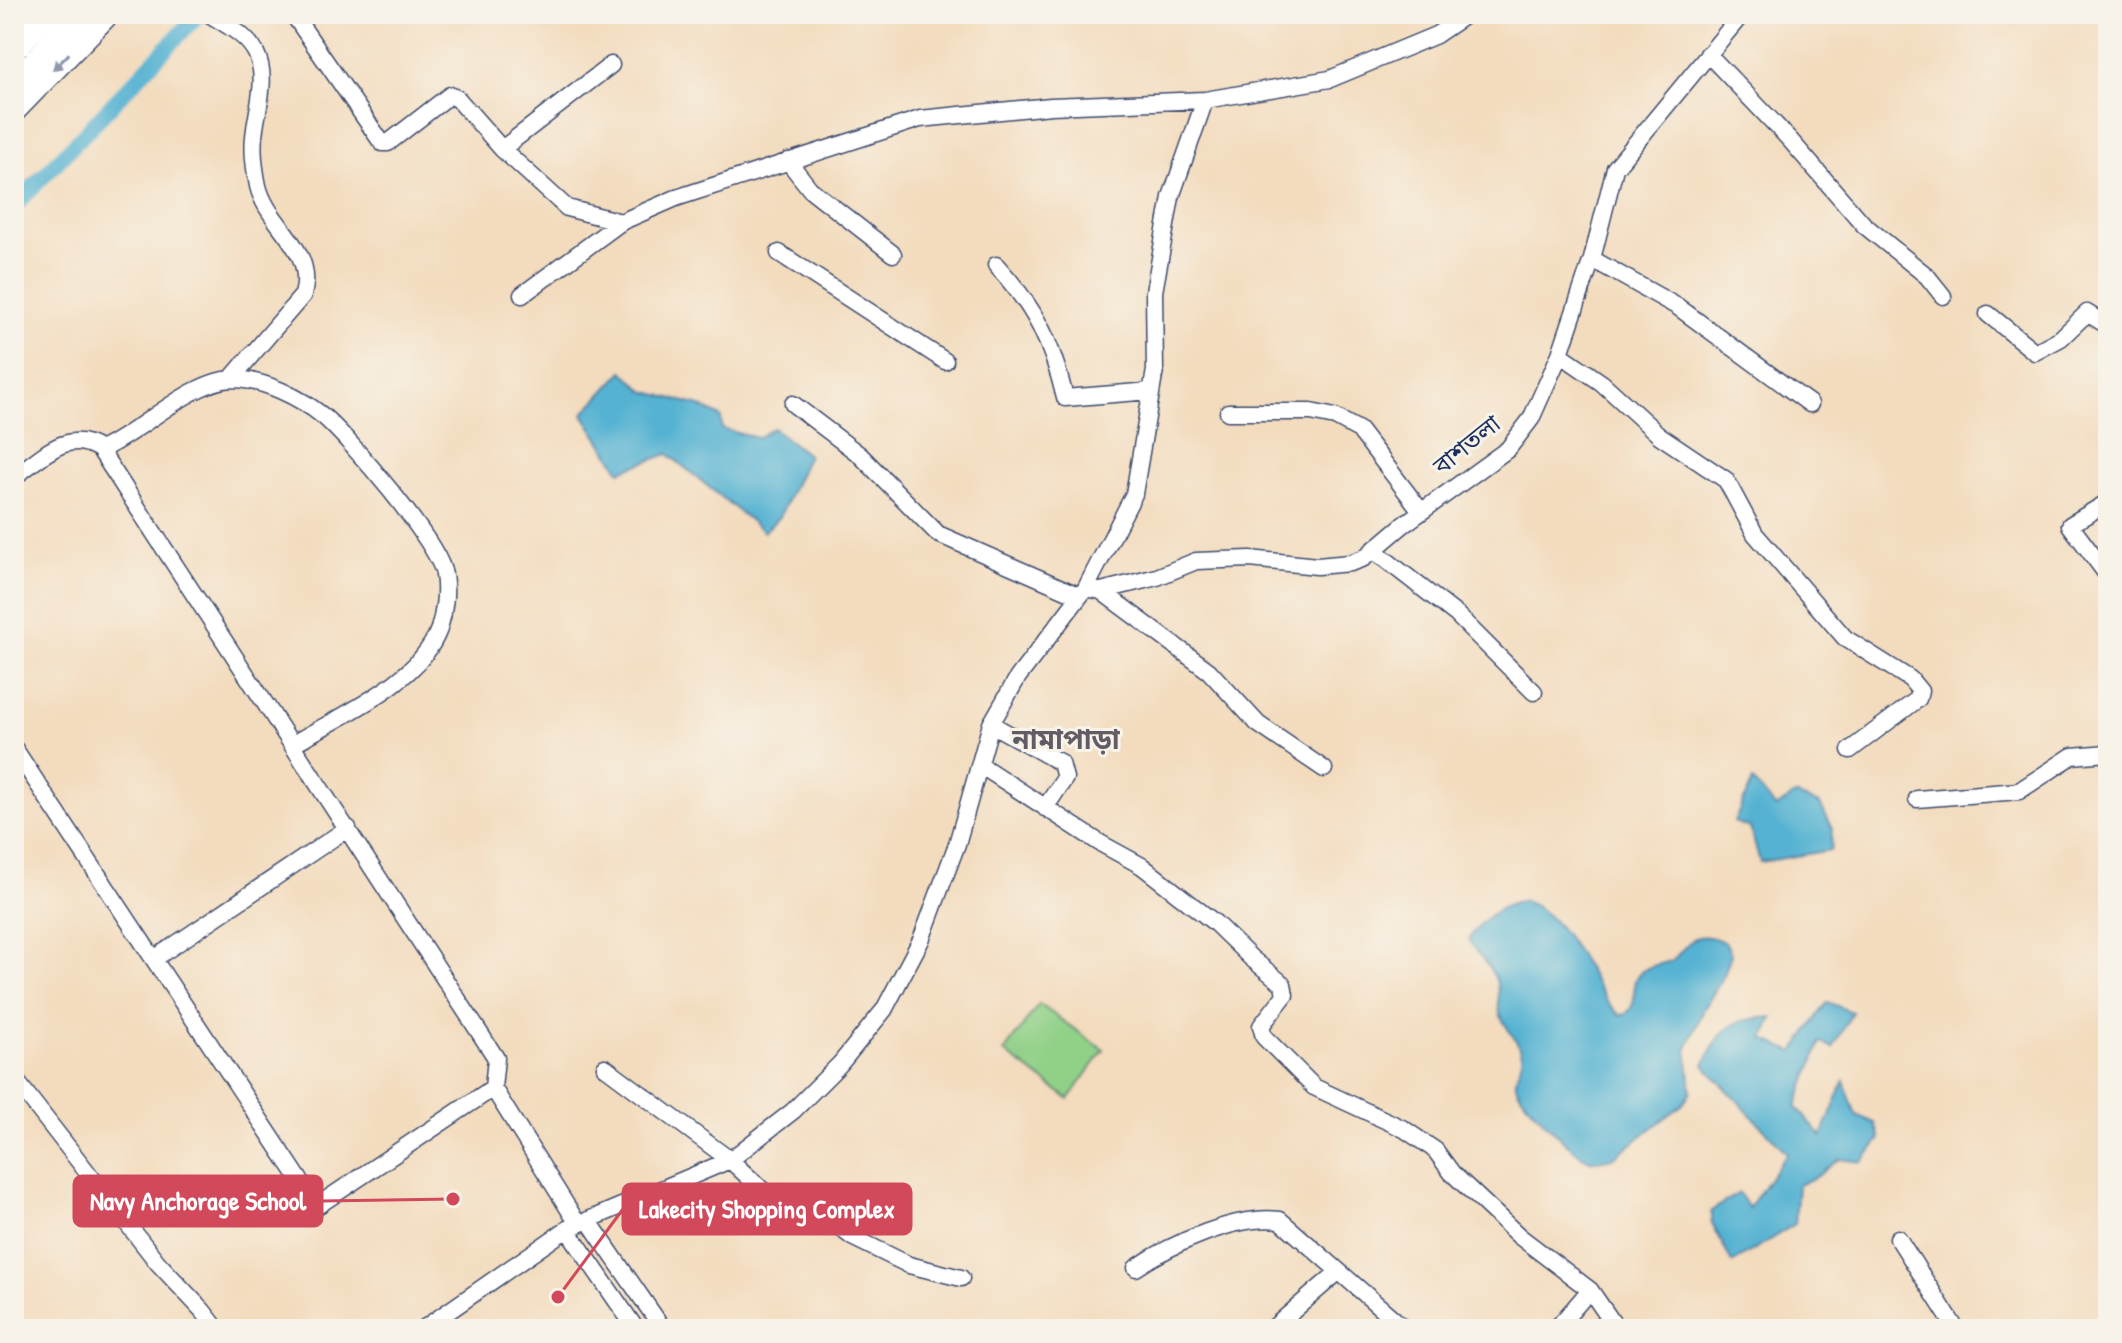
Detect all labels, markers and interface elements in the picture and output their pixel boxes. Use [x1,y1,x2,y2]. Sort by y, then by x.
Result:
one-way arrow [52,52,71,71]
street label: বাশতলা [1425,407,1507,482]
district label: নামাপাড়া [1011,720,1121,758]
callout: Navy Anchorage School [74,1176,322,1226]
text: Navy Anchorage School [90,1183,307,1219]
callout: Lakecity Shopping Complex [623,1184,911,1234]
text: Lakecity Shopping Complex [639,1191,895,1227]

